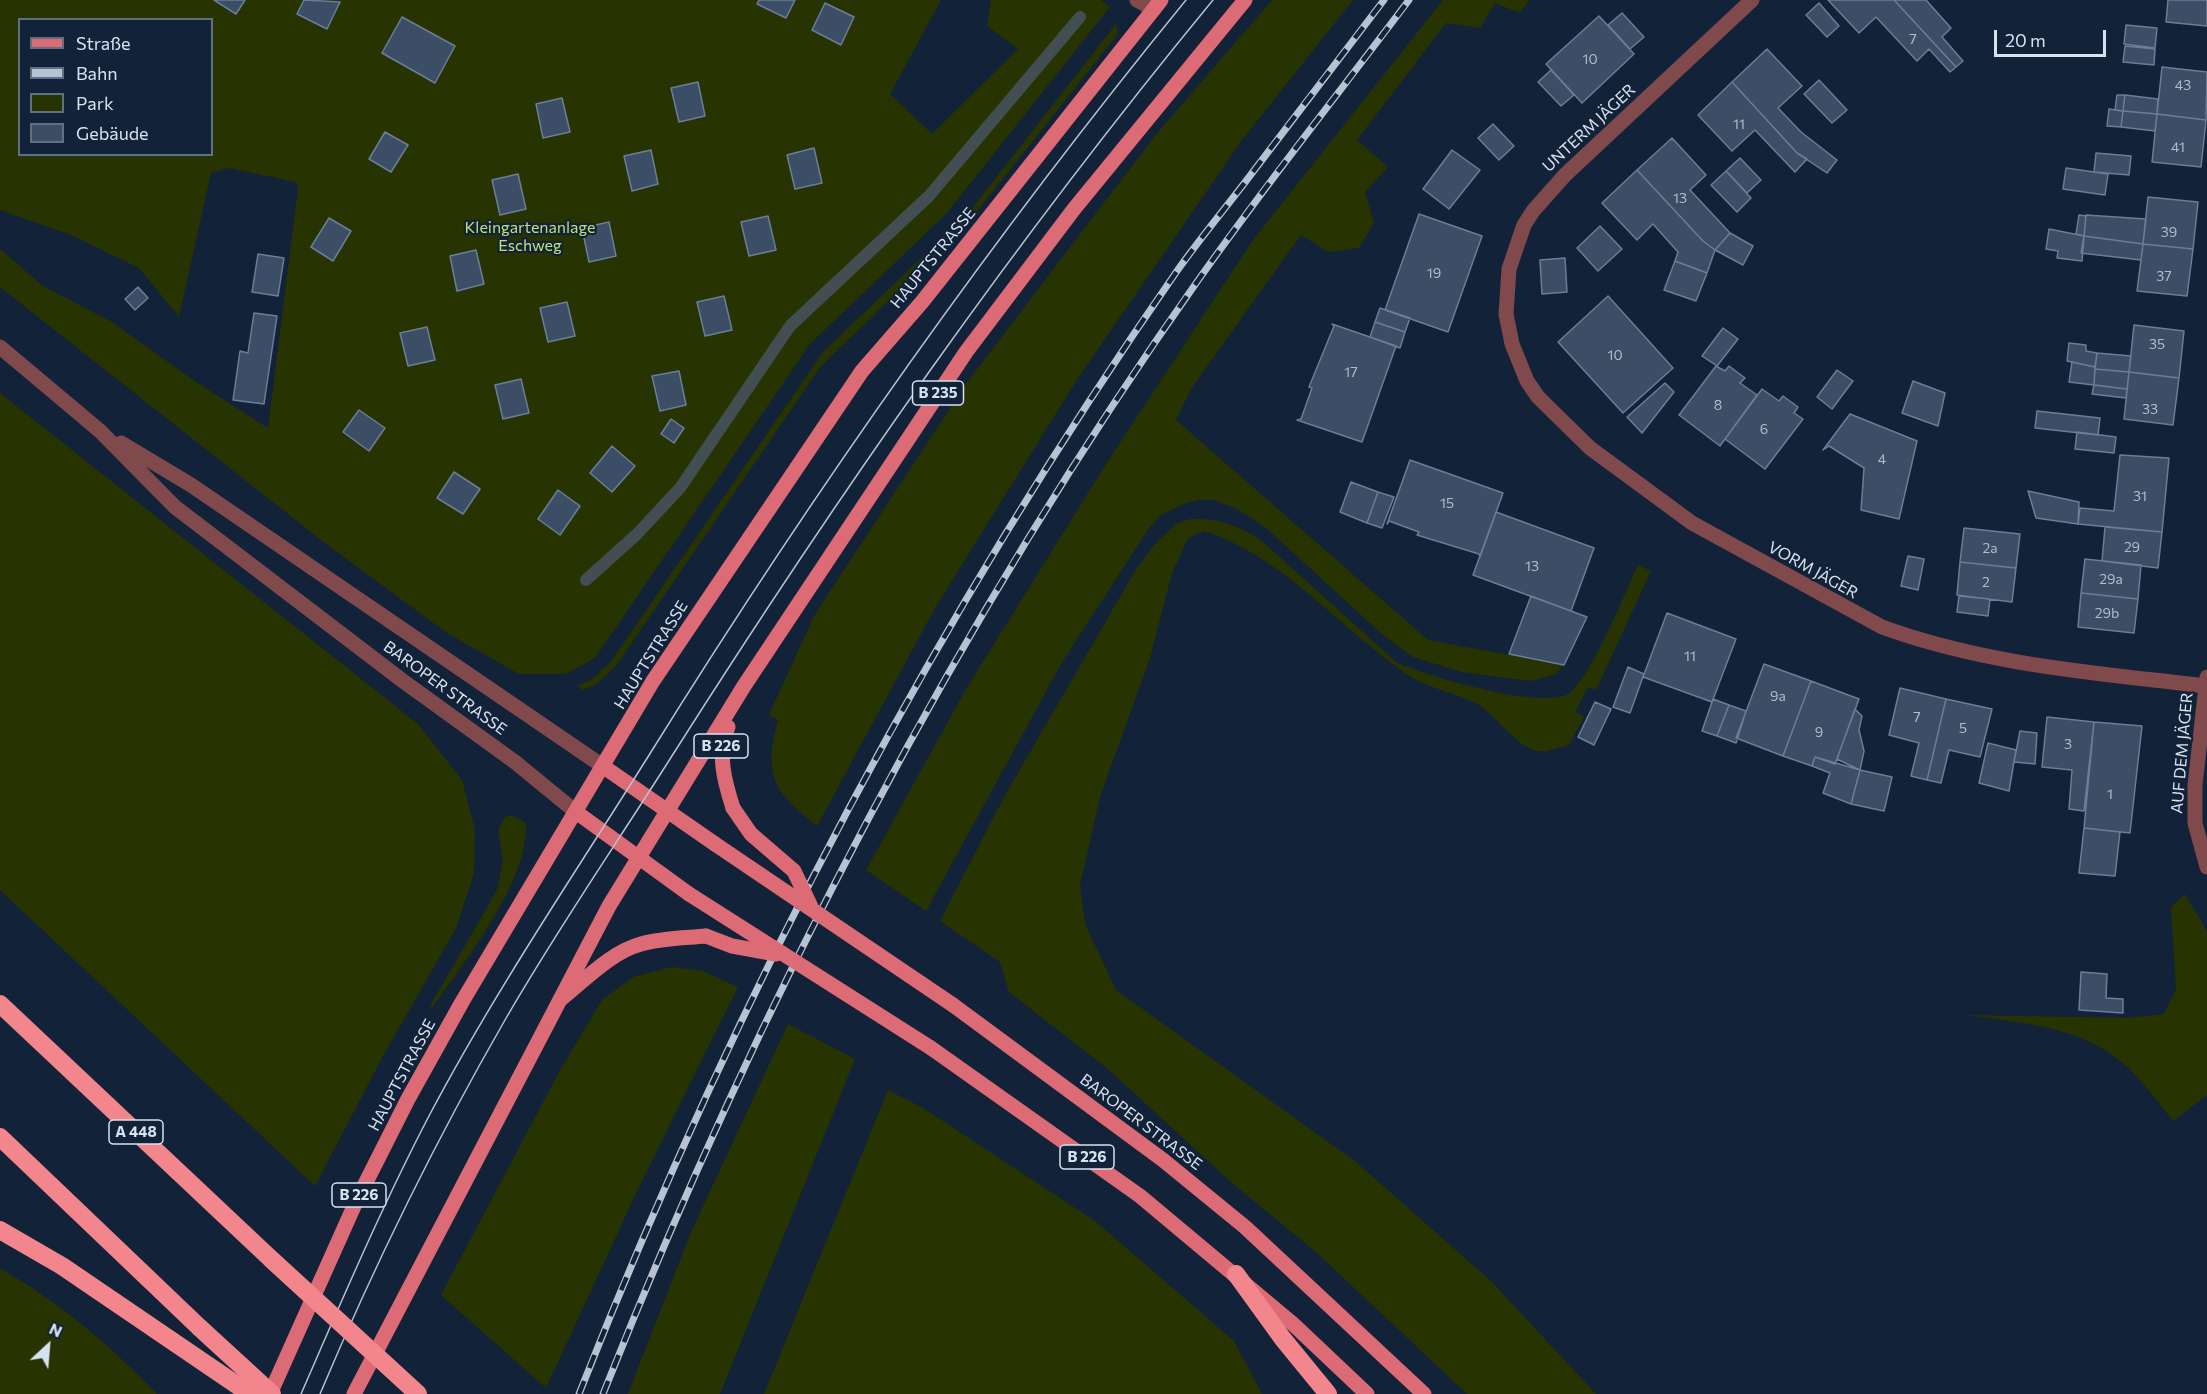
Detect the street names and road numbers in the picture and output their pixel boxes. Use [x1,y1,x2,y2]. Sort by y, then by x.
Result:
street label: UNTERM JÄGER [1539,80,1639,176]
street label: HAUPTSTRASSE [887,204,979,312]
road number: B 235 [912,381,964,405]
street label: VORM JÄGER [1765,537,1861,603]
street label: HAUPTSTRASSE [610,597,692,713]
street label: BAROPER STRASSE [380,637,510,739]
street label: AUF DEM JÄGER [2167,692,2197,814]
road number: B 226 [694,734,748,758]
street label: HAUPTSTRASSE [364,1016,440,1134]
street label: BAROPER STRASSE [1076,1070,1206,1174]
road number: A 448 [109,1120,163,1144]
road number: B 226 [1060,1145,1114,1169]
road number: B 226 [332,1183,386,1207]

